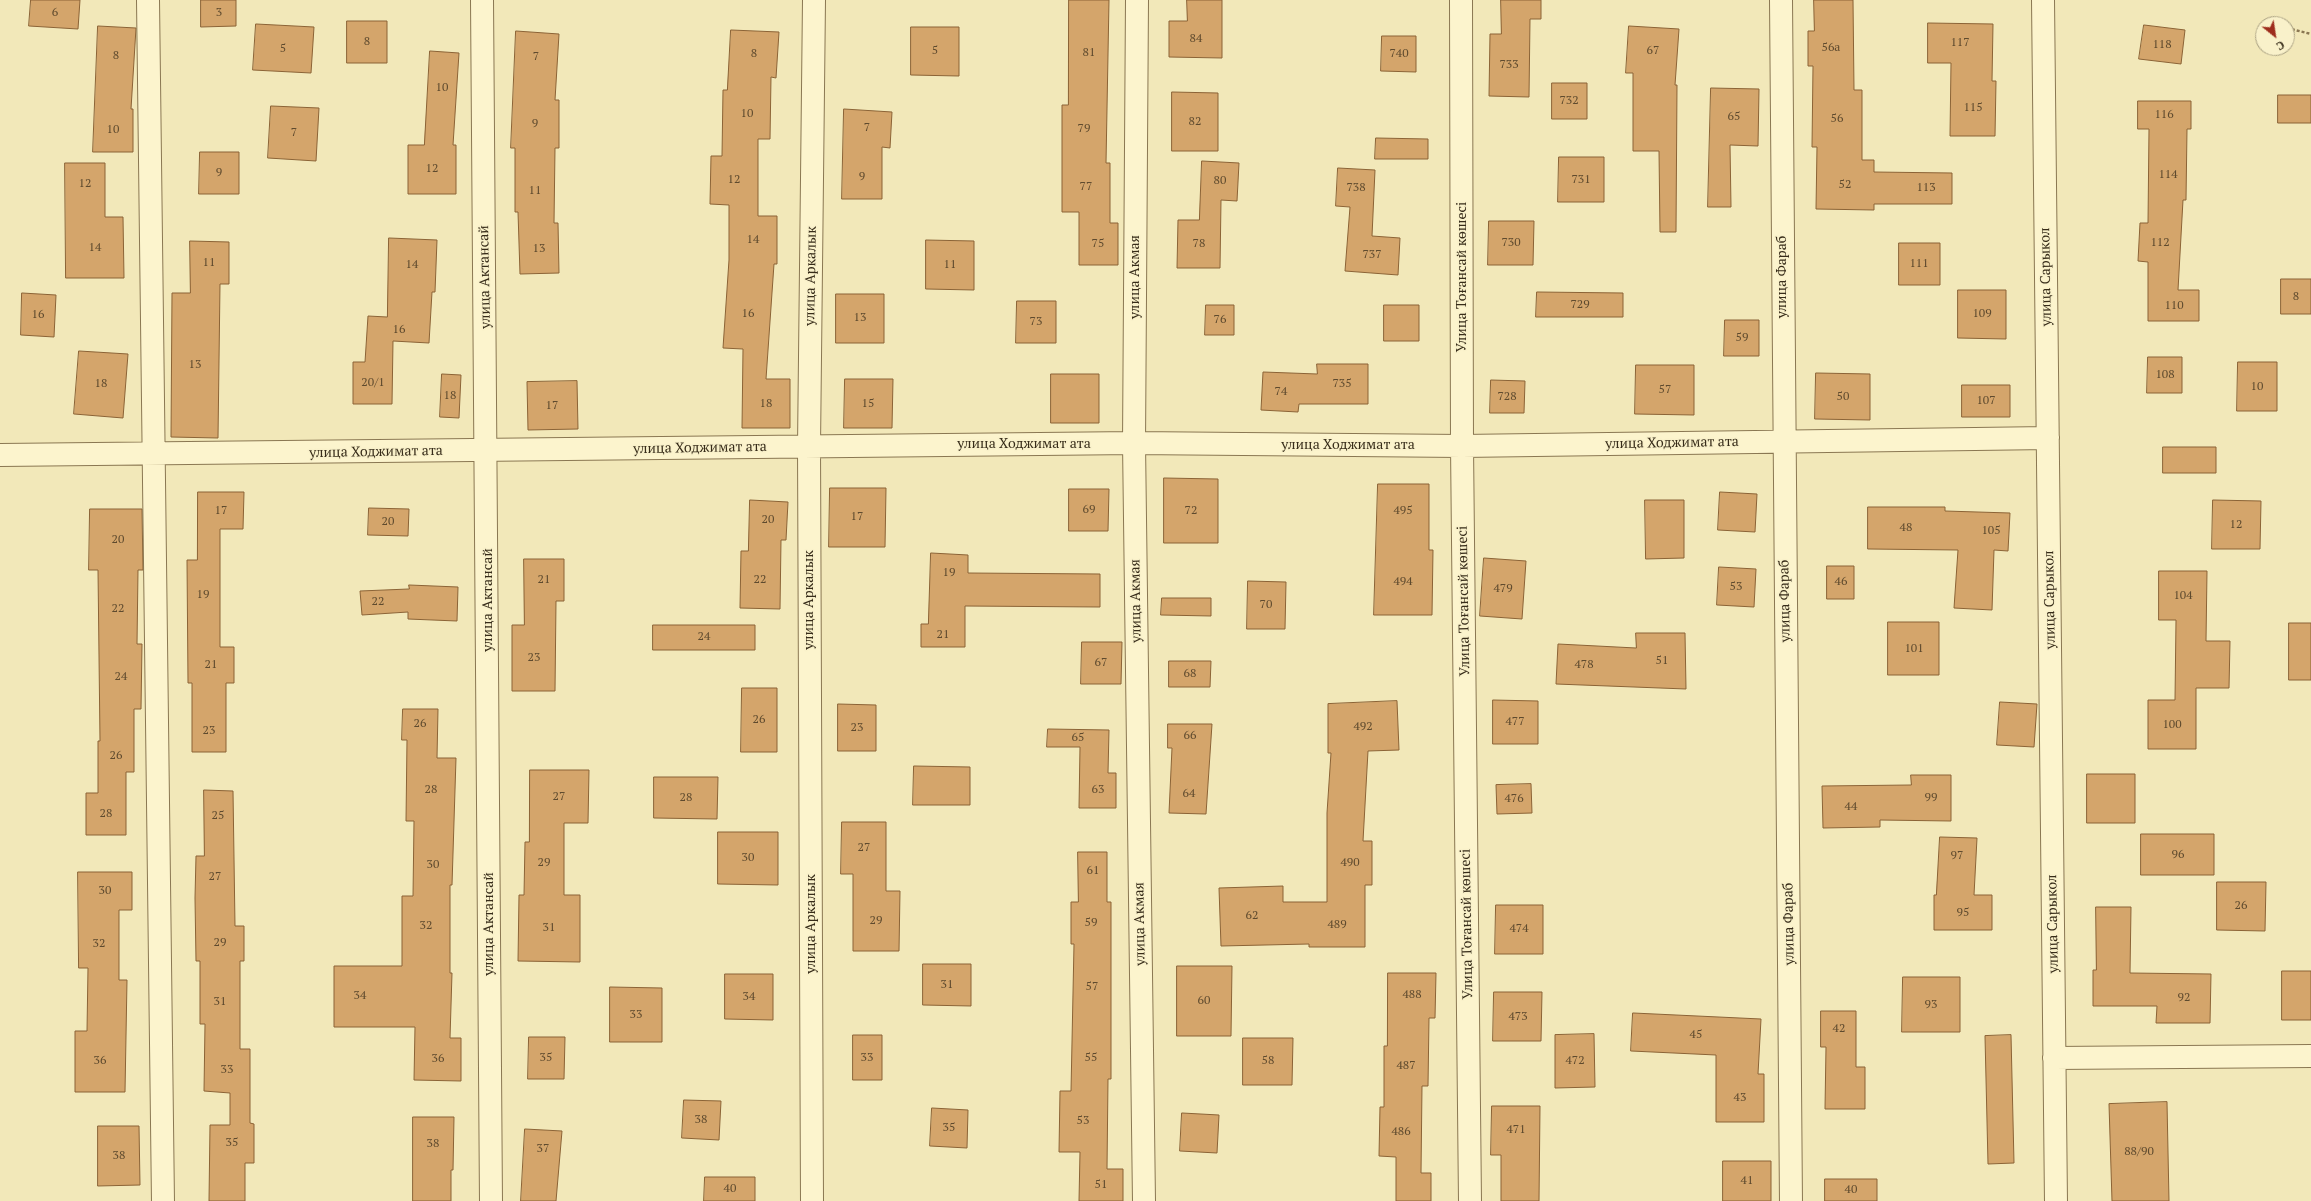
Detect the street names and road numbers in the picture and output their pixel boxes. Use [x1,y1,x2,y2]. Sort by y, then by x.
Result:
street label: Улица Тоғансай көшесі [1454,202,1470,352]
street label: улица Актансай [476,225,494,329]
street label: улица Аркалык [802,226,820,326]
street label: улица Сарыкол [2037,227,2055,327]
street label: улица Акмая [1127,235,1143,319]
street label: улица Фараб [1774,236,1790,318]
street label: улица Ходжимат ата [1605,433,1739,453]
street label: улица Ходжимат ата [957,436,1091,452]
street label: улица Ходжимат ата [1281,437,1415,453]
street label: улица Ходжимат ата [633,438,767,458]
street label: улица Ходжимат ата [309,442,443,462]
street label: Улица Тоғансай көшесі [1454,526,1474,676]
street label: улица Актансай [480,548,496,652]
street label: улица Аркалык [801,550,817,650]
street label: улица Сарыкол [2041,550,2059,650]
street label: улица Акмая [1127,559,1145,643]
street label: улица Фараб [1776,560,1794,642]
street label: Улица Тоғансай көшесі [1457,849,1477,999]
street label: улица Актансай [481,872,497,976]
street label: улица Аркалык [803,874,819,974]
street label: улица Сарыкол [2044,874,2062,974]
street label: улица Акмая [1131,882,1149,966]
street label: улица Фараб [1780,883,1798,965]

